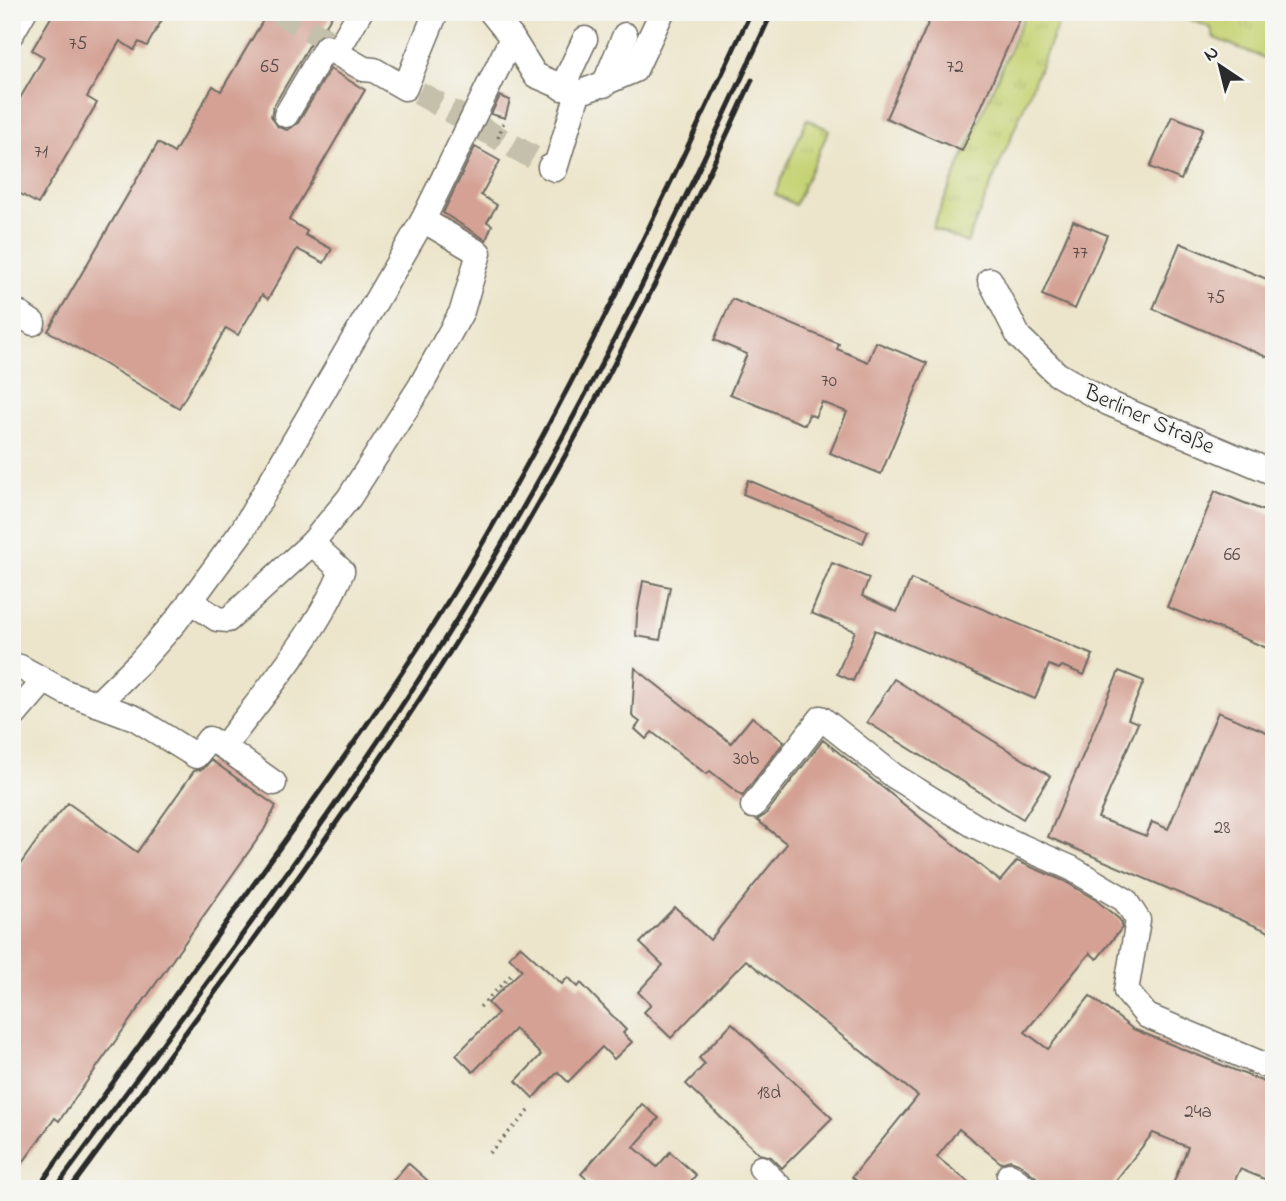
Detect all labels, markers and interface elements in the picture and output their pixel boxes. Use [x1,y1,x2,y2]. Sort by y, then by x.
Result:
house number: 75 [69,31,87,58]
north arrow [1184,32,1254,102]
text: N [1199,39,1225,69]
house number: 65 [260,54,280,81]
house number: 72 [946,54,964,81]
house number: 71 [34,139,48,166]
house number: 77 [1072,240,1088,267]
house number: 75 [1207,285,1225,312]
house number: 70 [821,368,837,395]
street label: Berliner Straße [1077,376,1220,464]
house number: 66 [1224,542,1240,569]
house number: 30b [733,746,759,773]
house number: 28 [1214,815,1230,842]
house number: 18d [757,1080,781,1107]
house number: 24a [1184,1099,1212,1126]

